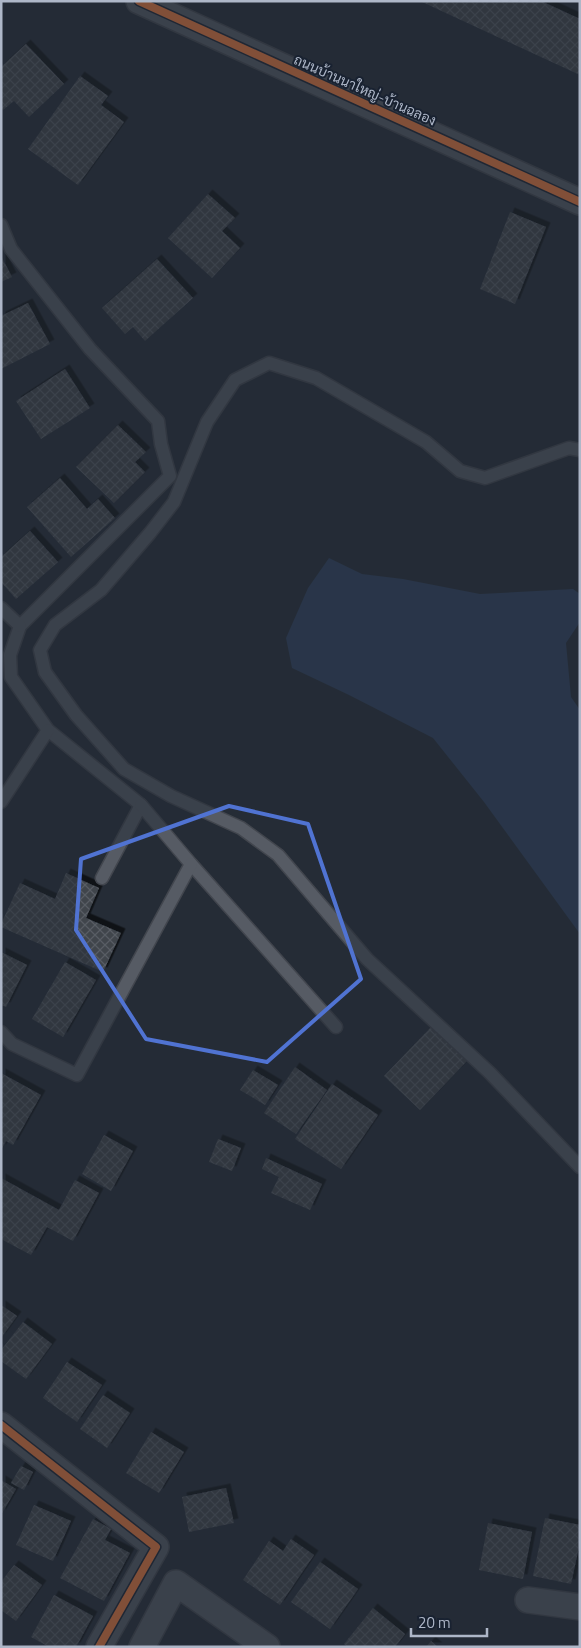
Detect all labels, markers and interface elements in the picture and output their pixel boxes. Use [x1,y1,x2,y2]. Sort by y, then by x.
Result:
street label: ถนนบ้านนาใหญ่-บ้านฉลอง [291,49,440,130]
scale bar [411,1606,487,1638]
text: 20 m [418,1611,451,1634]

